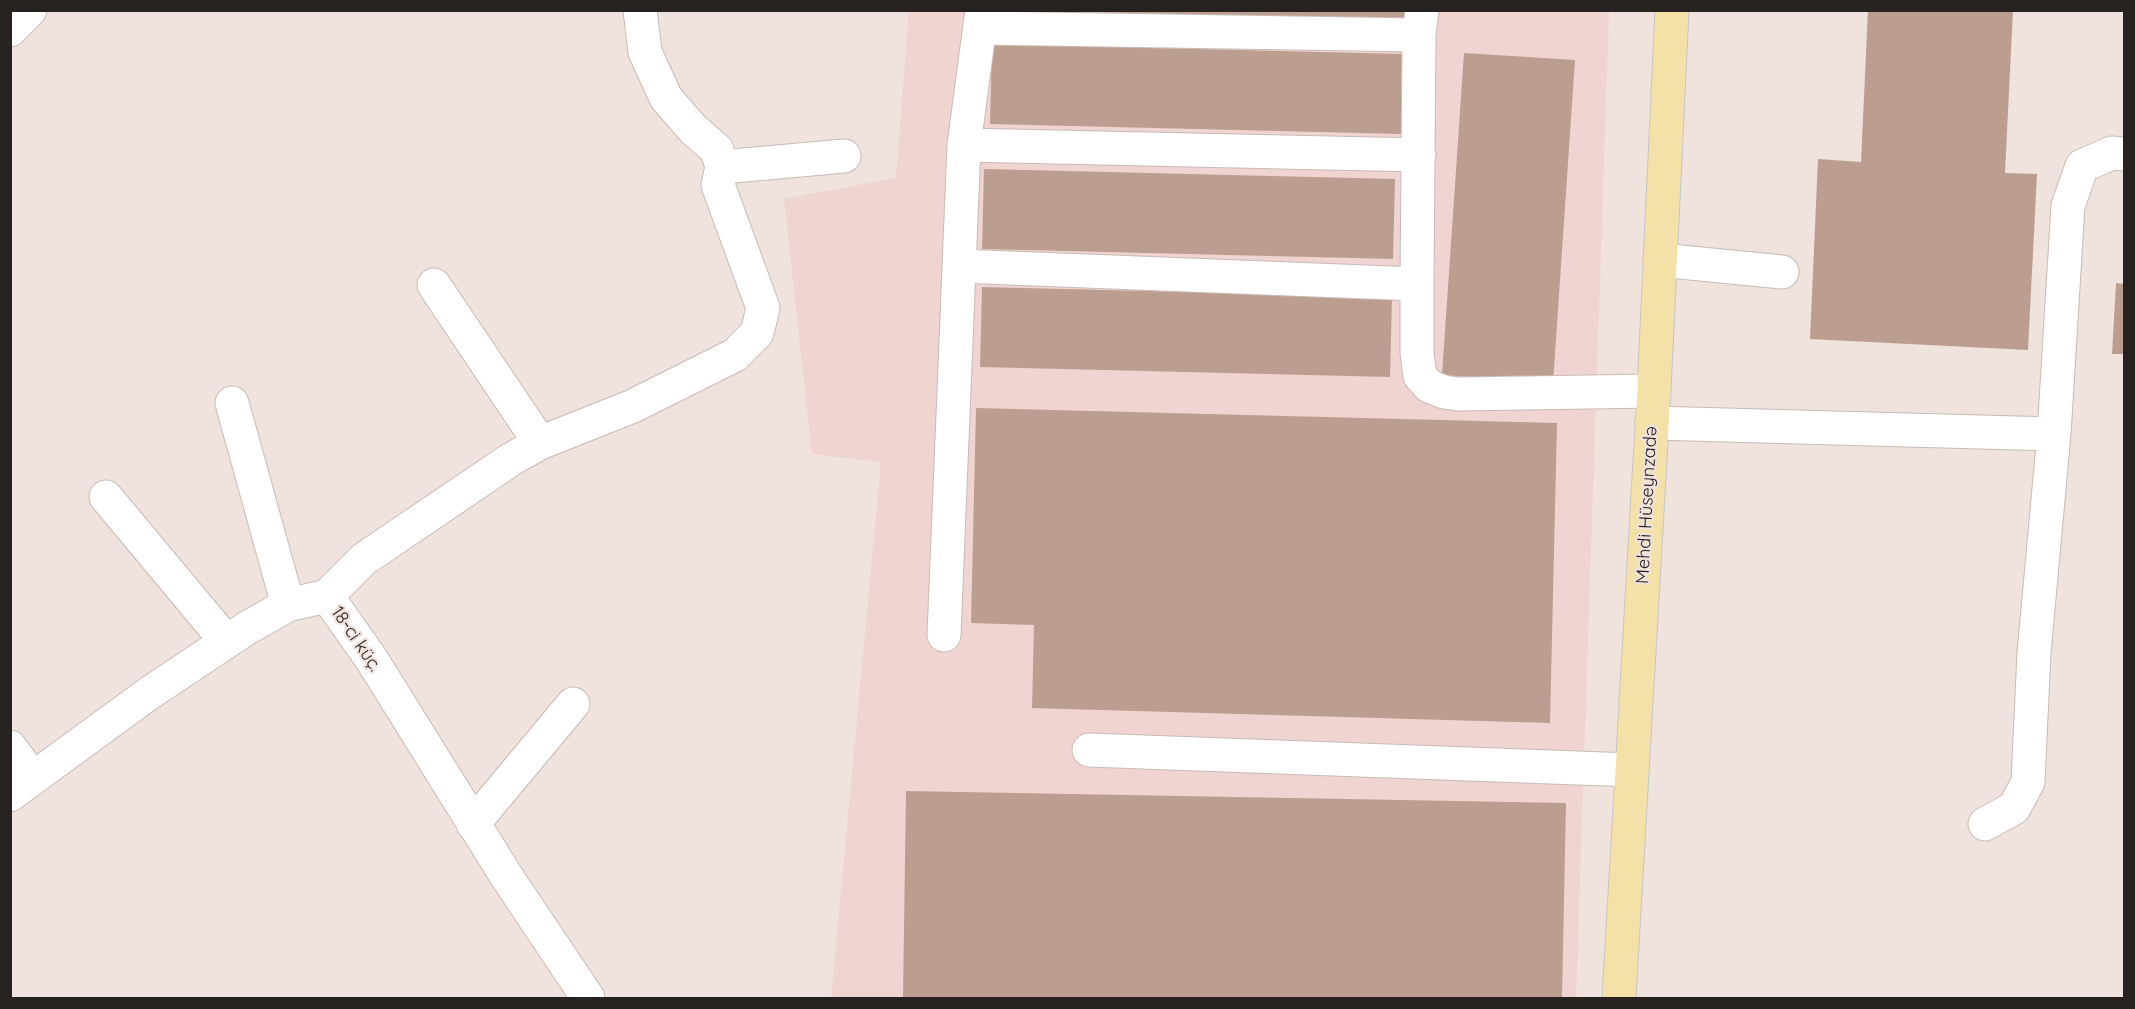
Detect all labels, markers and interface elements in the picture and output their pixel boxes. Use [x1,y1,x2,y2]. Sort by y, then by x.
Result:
street label: Mehdi Hüseynzadə [1632,426,1662,584]
street label: 18-ci küç. [326,602,386,676]

